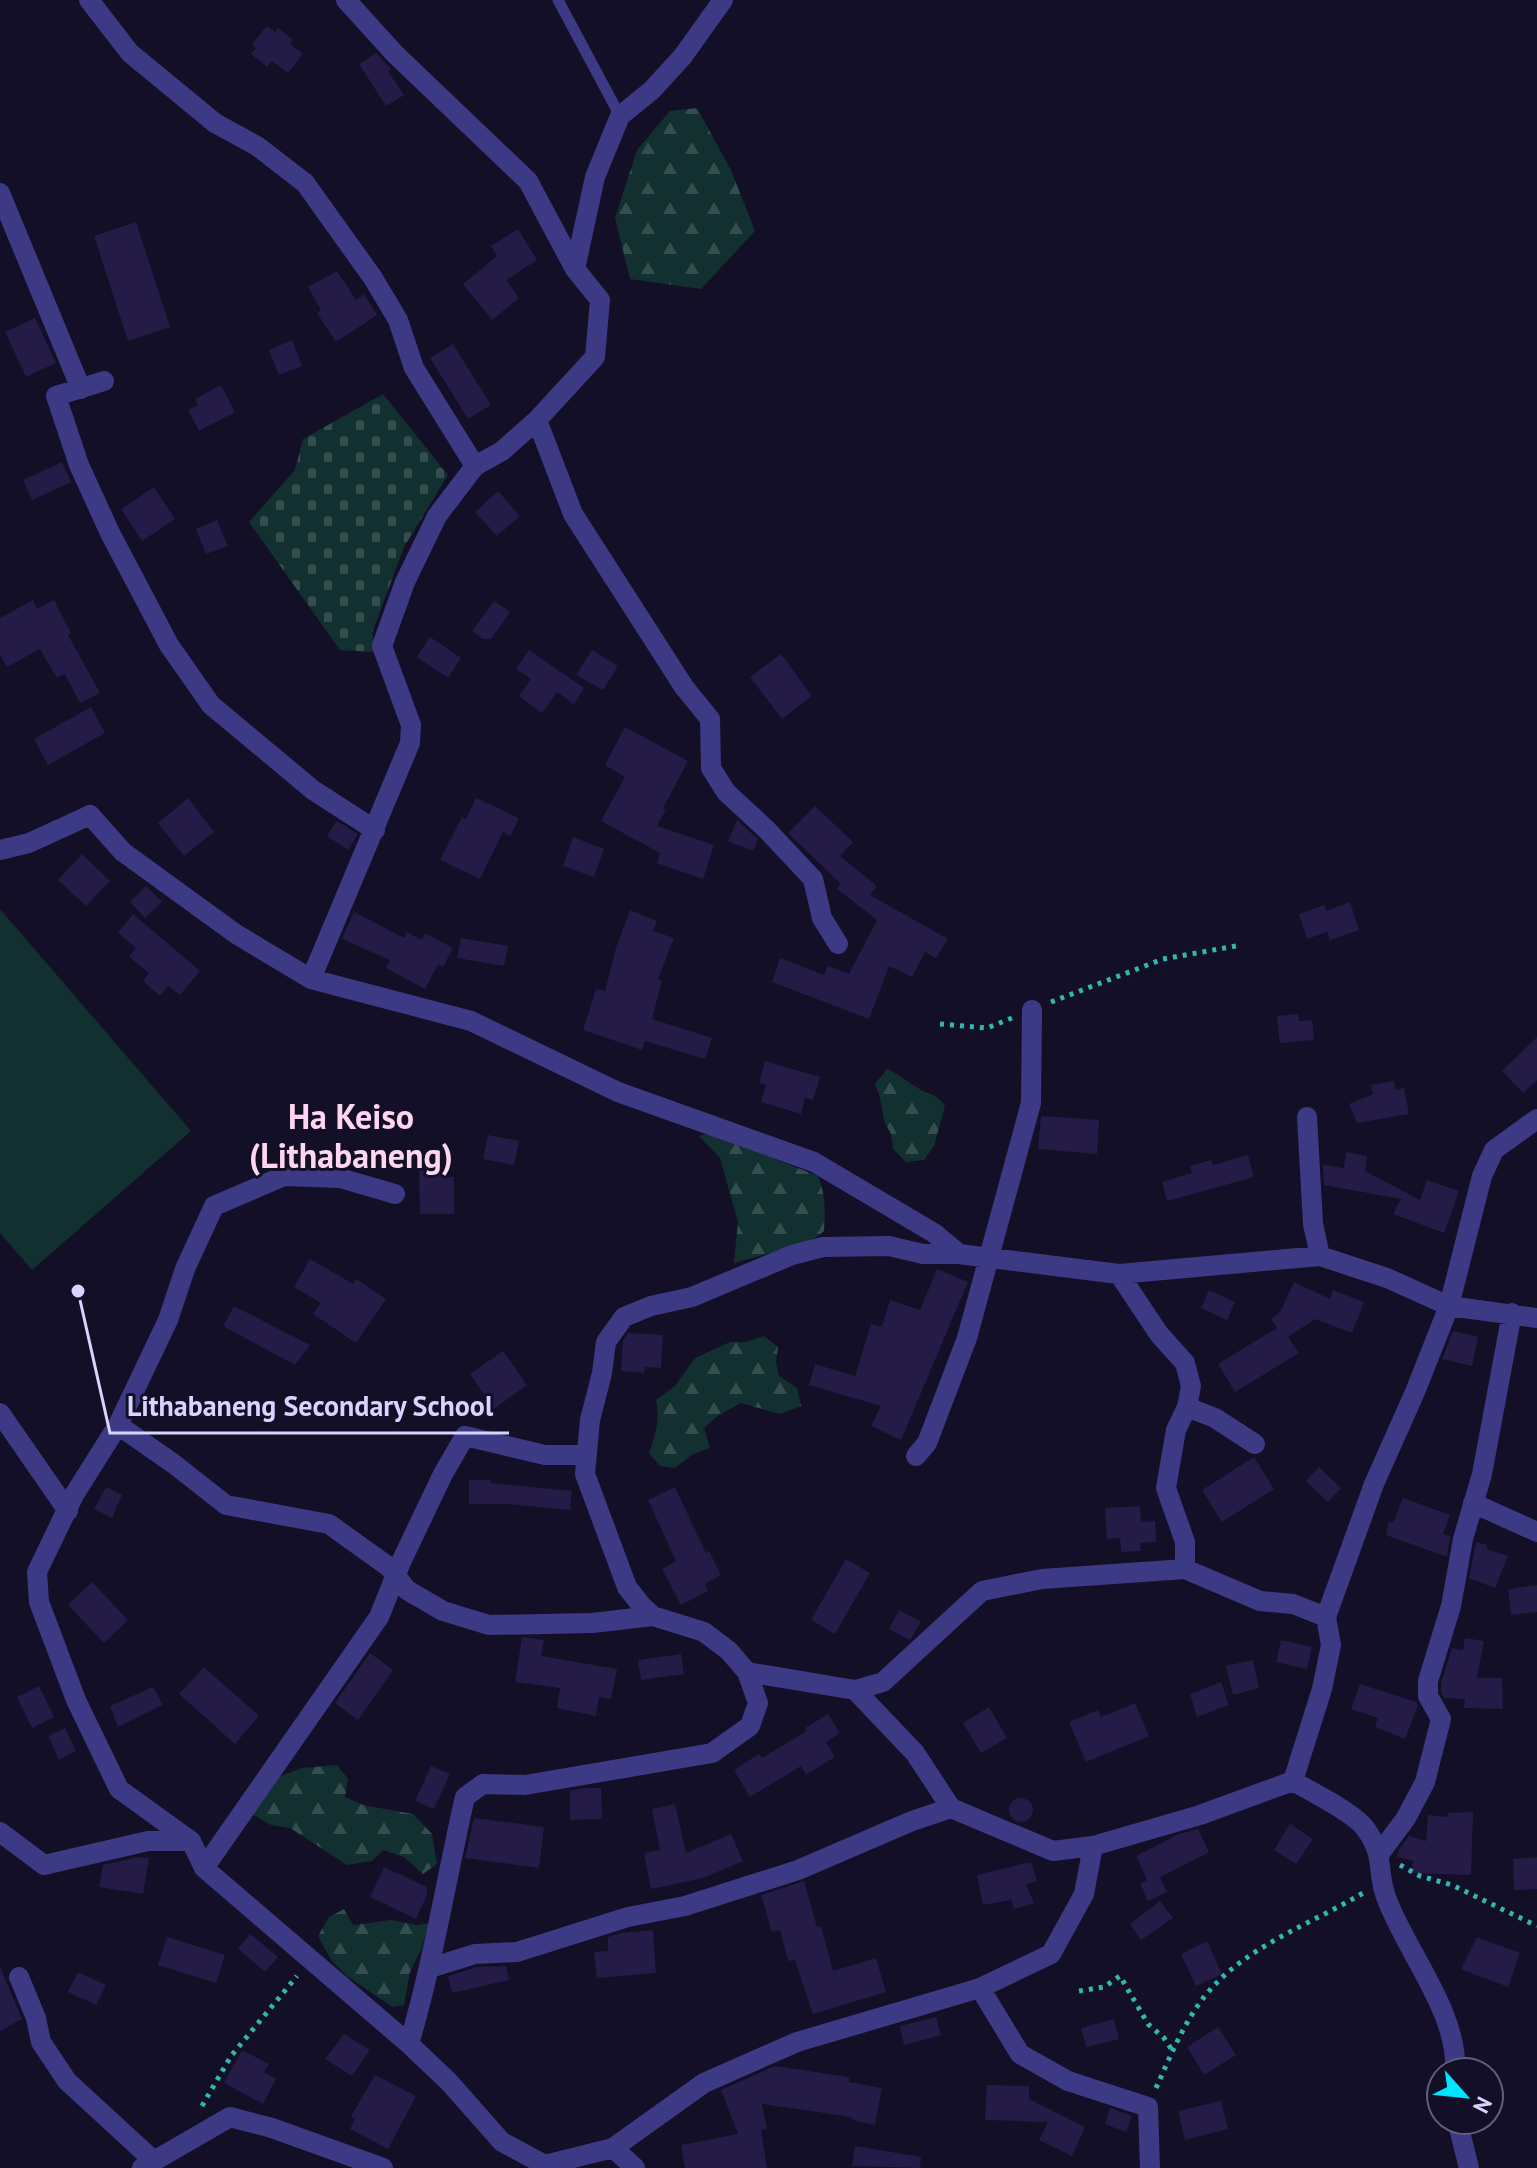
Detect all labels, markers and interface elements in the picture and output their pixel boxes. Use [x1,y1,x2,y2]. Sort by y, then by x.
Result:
district label: Ha Keiso (Lithabaneng) [249,1094,453,1177]
callout: Lithabaneng Secondary School [110,1381,509,1433]
text: Lithabaneng Secondary School [127,1387,494,1424]
north arrow [1425,2056,1505,2136]
text: N [1467,2092,1499,2118]

